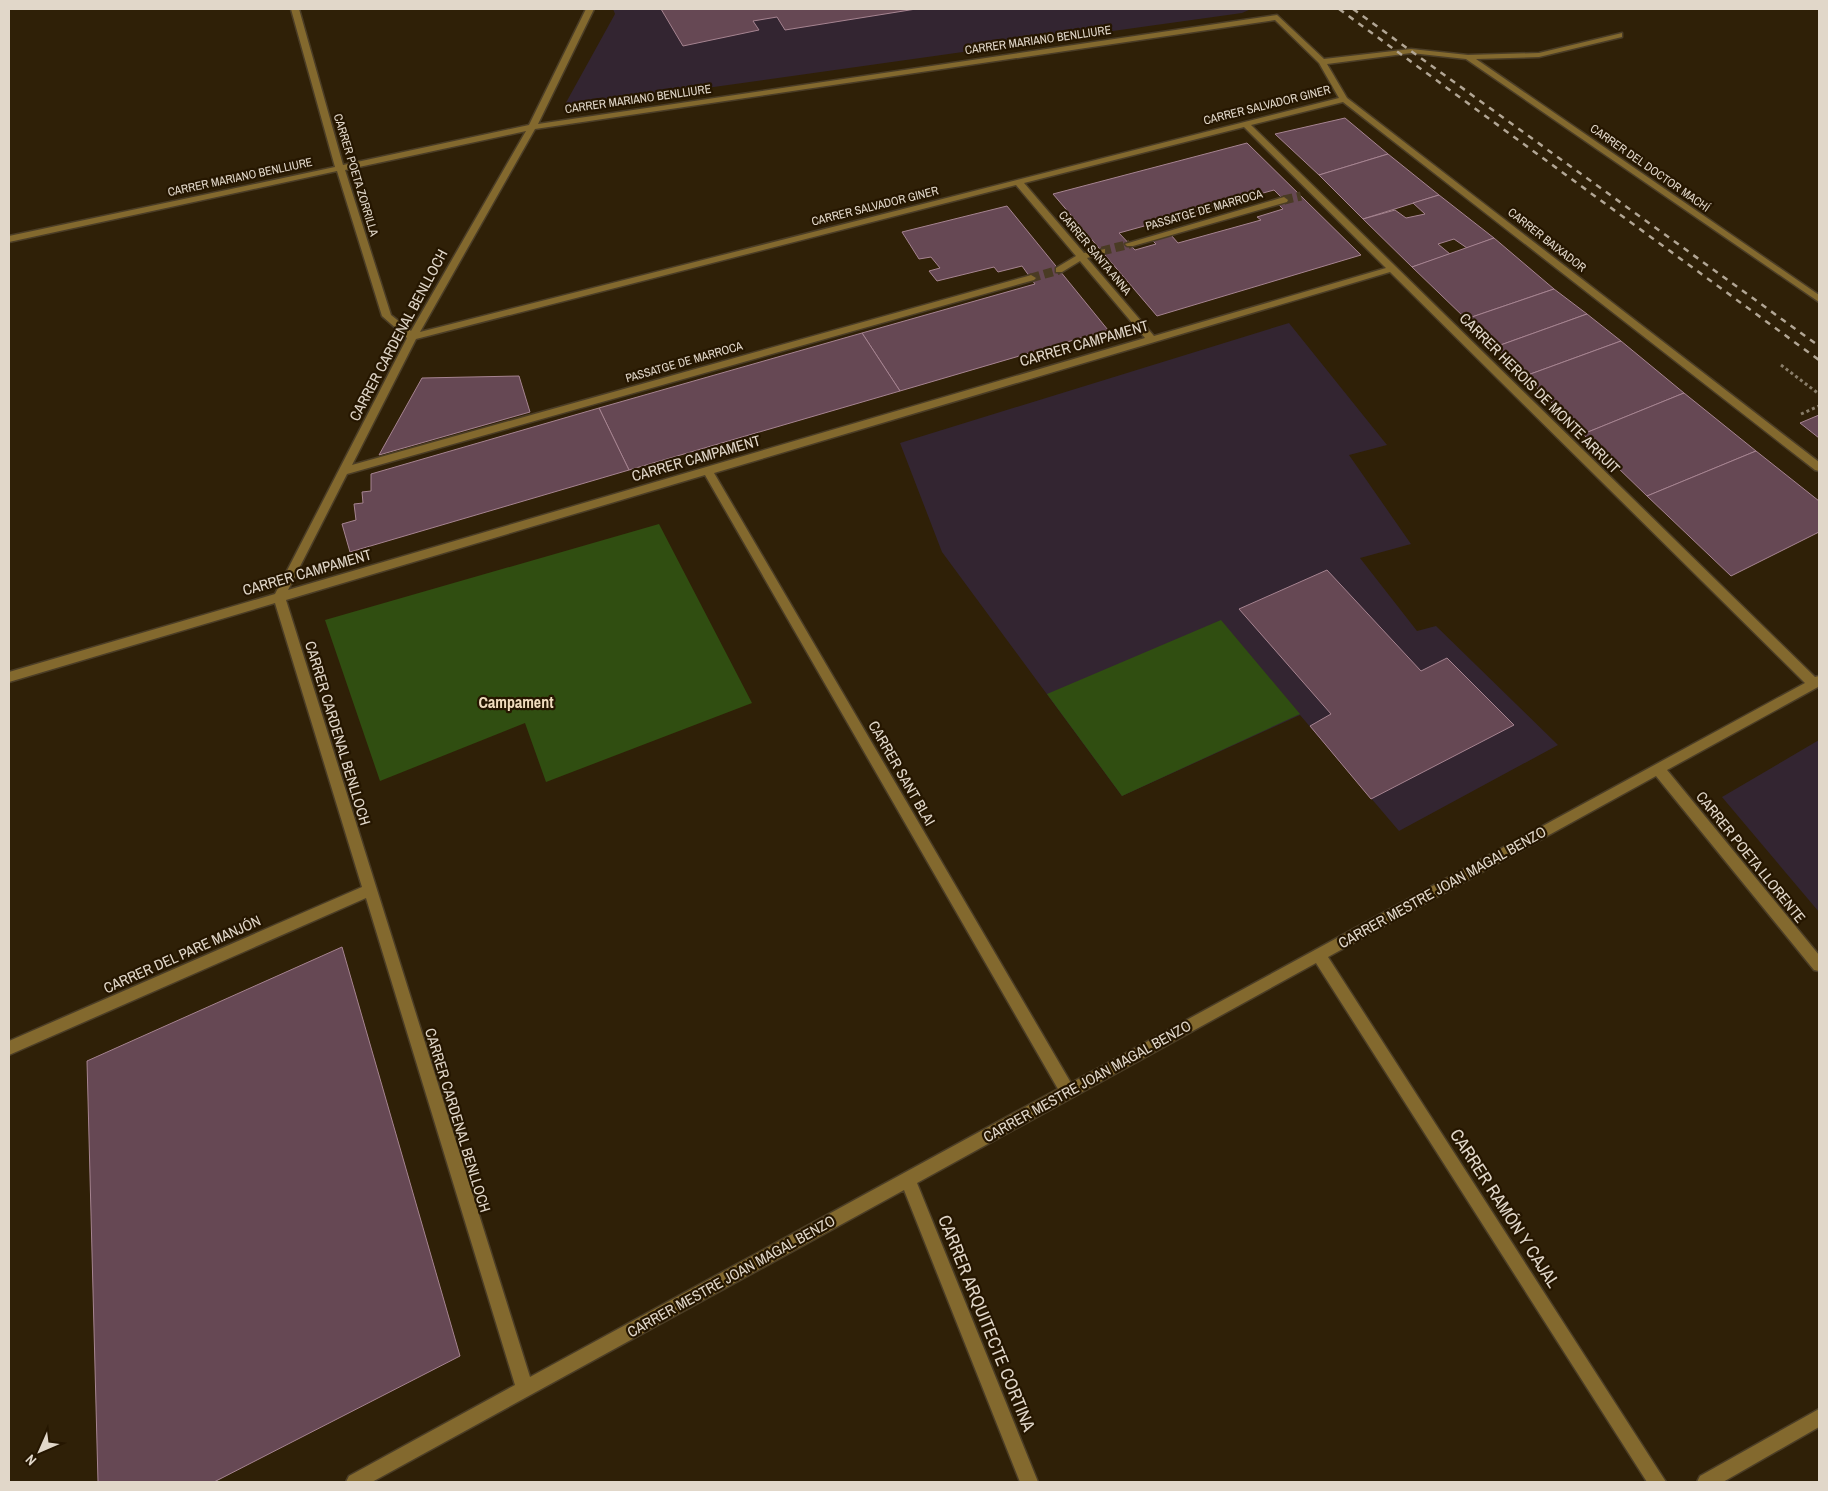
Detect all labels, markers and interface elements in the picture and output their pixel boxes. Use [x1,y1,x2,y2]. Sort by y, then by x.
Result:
street label: CARRER MARIANO BENLLIURE [964,22,1112,58]
street label: CARRER MARIANO BENLLIURE [564,81,712,117]
street label: CARRER SALVADOR GINER [1202,81,1332,129]
street label: CARRER POETA ZORRILLA [330,112,382,239]
street label: CARRER DEL DOCTOR MACHÍ [1587,121,1713,216]
street label: CARRER MARIANO BENLLIURE [166,154,314,200]
street label: CARRER SALVADOR GINER [810,182,940,230]
street label: PASSATGE DE MARROCA [1144,186,1265,234]
street label: CARRER BAIXADOR [1505,204,1589,276]
street label: CARRER SANTA ANNA [1055,207,1135,299]
street label: CARRER CARDENAL BENLLOCH [344,245,452,425]
street label: CARRER HEROIS DE MONTE ARRUIT [1455,308,1625,478]
street label: CARRER CAMPAMENT [1017,314,1151,371]
street label: PASSATGE DE MARROCA [624,338,745,386]
street label: CARRER CAMPAMENT [629,429,763,486]
street label: CARRER CAMPAMENT [240,543,374,600]
street label: CARRER CARDENAL BENLLOCH [300,638,376,828]
district label: Campament [478,691,554,713]
street label: CARRER SANT BLAI [863,717,941,829]
street label: CARRER POETA LLORENTE [1691,787,1811,927]
street label: CARRER MESTRE JOAN MAGAL BENZO [1334,821,1550,953]
street label: CARRER DEL PARE MANJÓN [100,910,264,998]
street label: CARRER MESTRE JOAN MAGAL BENZO [979,1015,1195,1147]
street label: CARRER CARDENAL BENLLOCH [420,1025,496,1215]
street label: CARRER RAMÓN Y CAJAL [1444,1124,1566,1292]
street label: CARRER MESTRE JOAN MAGAL BENZO [623,1210,839,1342]
street label: CARRER ARQUITECTE CORTINA [932,1211,1042,1435]
north arrow [15,1426,65,1476]
text: N [22,1451,40,1469]

